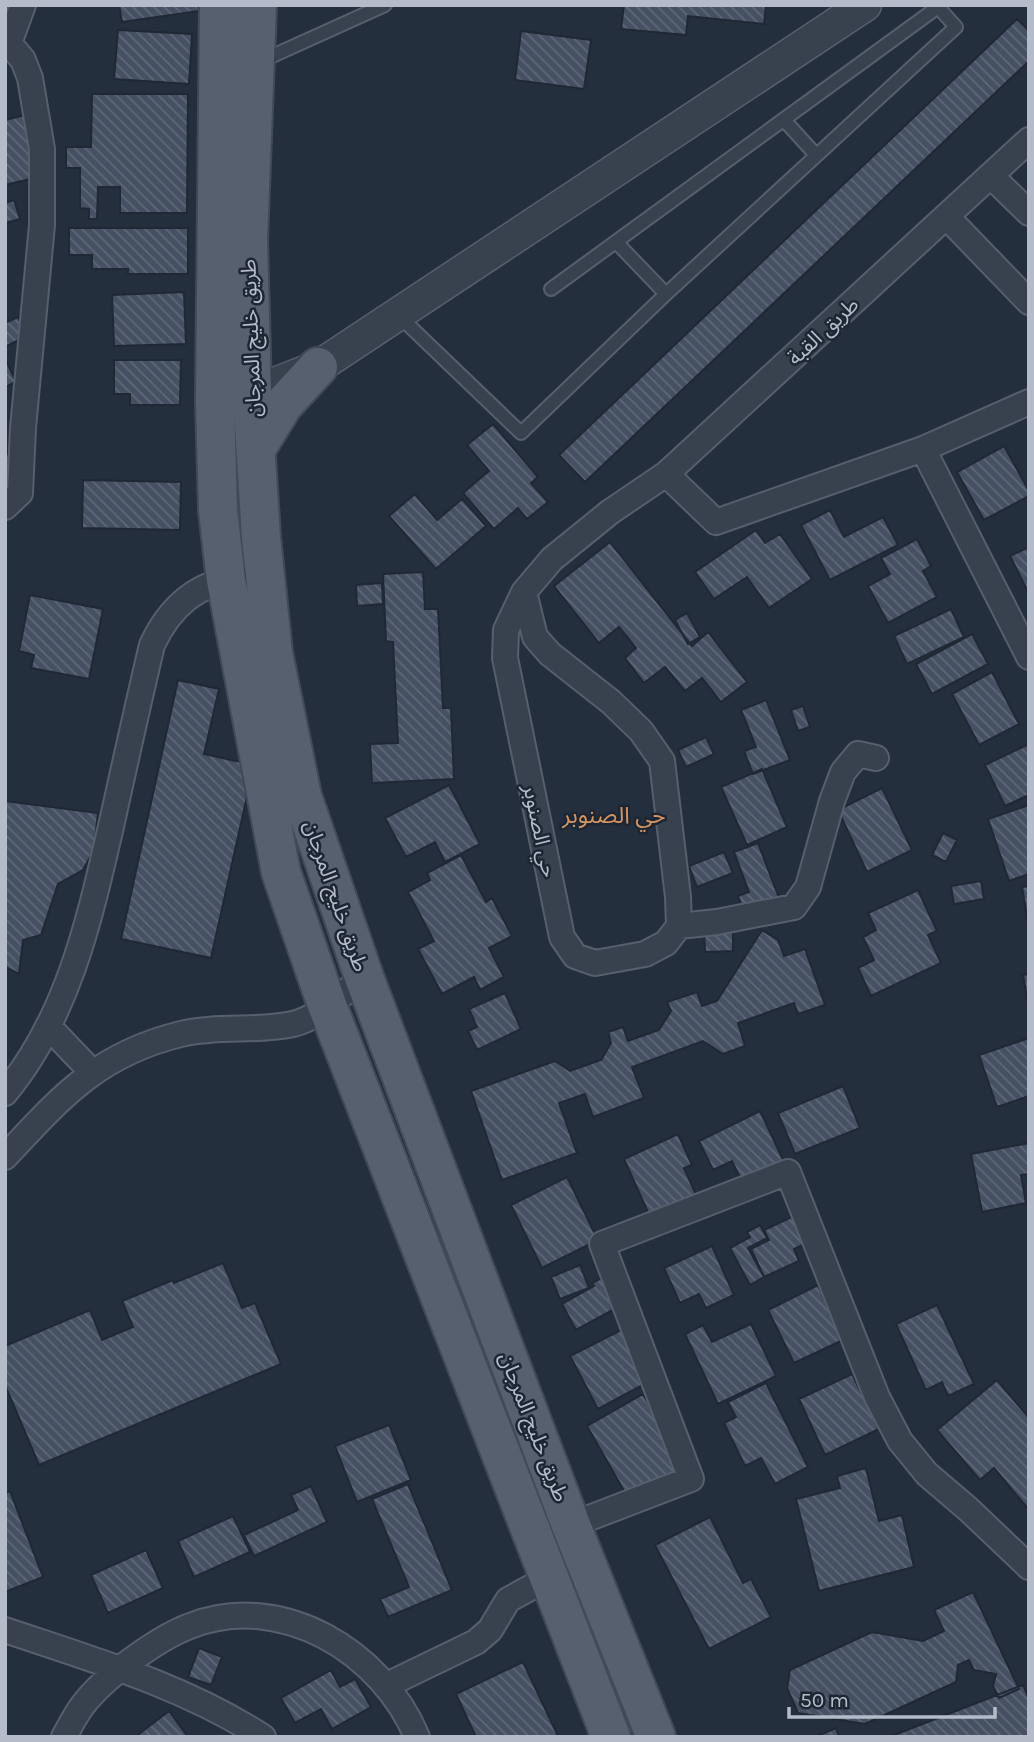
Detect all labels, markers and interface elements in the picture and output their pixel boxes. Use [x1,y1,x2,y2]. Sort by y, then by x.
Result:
street label: طريق خليج المرجان [236,258,269,417]
street label: طريق القبة [782,292,864,371]
street label: حي الصنوبر [514,781,562,880]
district label: حي الصنوبر [561,802,666,832]
street label: طريق خليج المرجان [296,817,373,976]
street label: طريق خليج المرجان [492,1349,574,1506]
scale bar [789,1676,996,1720]
text: 50 m [800,1688,849,1712]

